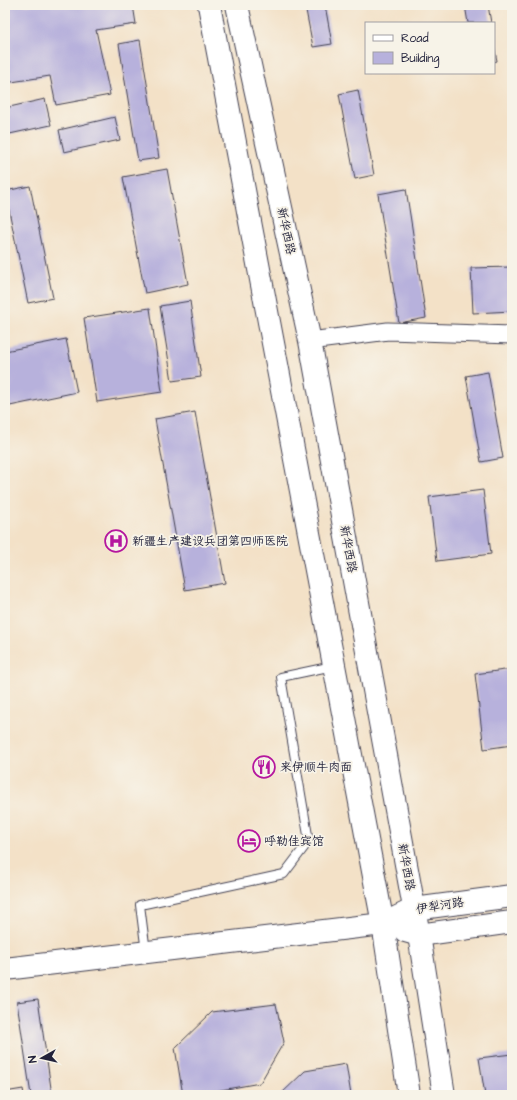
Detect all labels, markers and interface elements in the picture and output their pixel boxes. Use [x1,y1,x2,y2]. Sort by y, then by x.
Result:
legend [365,22,495,74]
text: Road [401,30,429,47]
text: Building [401,50,439,68]
street label: 新华西路 [273,206,299,256]
street label: 新华西路 [335,524,361,574]
hospital icon: 新疆生产建设兵团第四师医院 [103,528,129,554]
place label: 新疆生产建设兵团第四师医院 [132,533,288,550]
restaurant icon: 来伊顺牛肉面 [251,754,277,780]
place label: 来伊顺牛肉面 [280,759,352,776]
hotel icon: 呼勒佳宾馆 [236,828,262,854]
place label: 呼勒佳宾馆 [264,833,324,850]
street label: 新华西路 [393,842,419,892]
street label: 伊犁河路 [415,894,465,918]
north arrow [22,1038,62,1078]
text: N [25,1055,41,1064]

